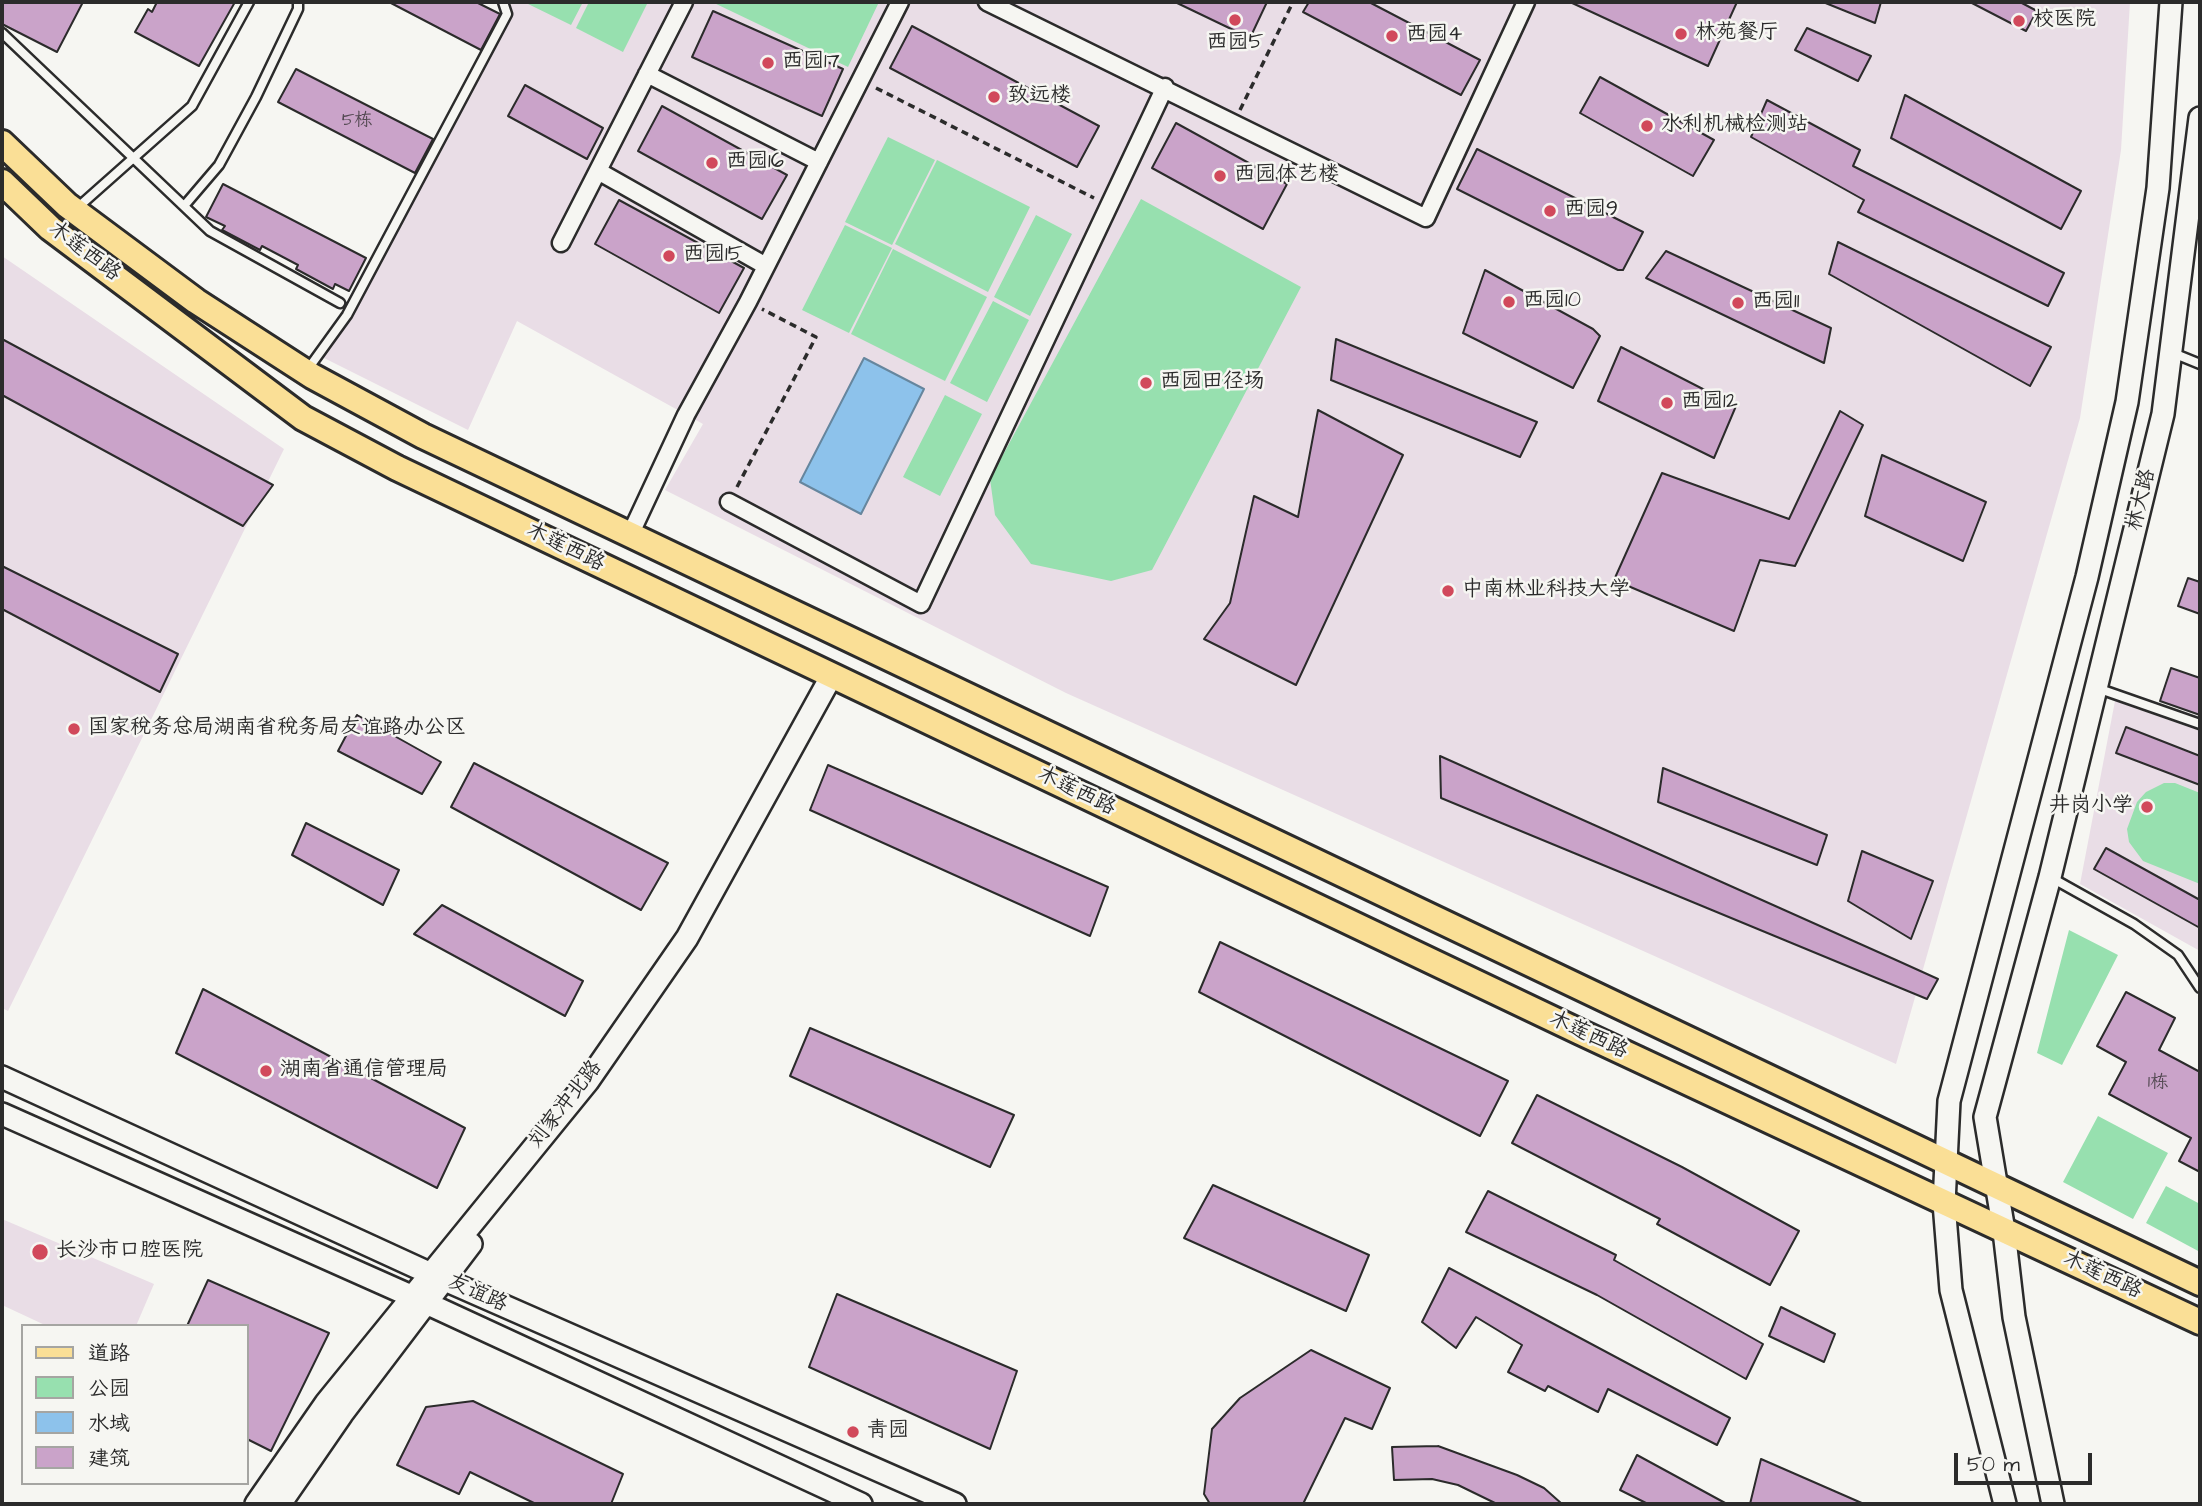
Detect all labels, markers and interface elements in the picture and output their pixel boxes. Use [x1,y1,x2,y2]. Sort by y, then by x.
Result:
place label: 校医院 [2033,8,2096,34]
marker: 西园5 [1227,12,1243,28]
marker: 校医院 [2011,13,2027,29]
place label: 林苑餐厅 [1695,21,1779,47]
place label: 西园4 [1406,23,1462,49]
marker: 林苑餐厅 [1673,26,1689,42]
marker: 西园4 [1384,28,1400,44]
place label: 西园5 [1207,31,1263,57]
place label: 西园17 [782,50,840,76]
marker: 西园17 [760,55,776,71]
place label: 致远楼 [1008,84,1071,110]
marker: 致远楼 [986,89,1002,105]
house number: 5栋 [342,110,372,132]
place label: 水利机械检测站 [1661,113,1808,139]
marker: 水利机械检测站 [1639,118,1655,134]
place label: 西园16 [726,150,784,176]
marker: 西园16 [704,155,720,171]
place label: 西园体艺楼 [1234,163,1339,189]
marker: 西园体艺楼 [1212,168,1228,184]
place label: 西园9 [1564,198,1618,224]
marker: 西园9 [1542,203,1558,219]
street label: 木莲西路 [43,217,125,287]
place label: 西园15 [683,243,743,269]
marker: 西园15 [661,248,677,264]
place label: 西园10 [1523,289,1581,315]
place label: 西园11 [1752,290,1799,316]
marker: 西园10 [1501,294,1517,310]
marker: 西园11 [1730,295,1746,311]
place label: 西园田径场 [1160,370,1265,396]
marker: 西园田径场 [1138,375,1154,391]
place label: 西园12 [1681,390,1738,416]
marker: 西园12 [1659,395,1675,411]
street label: 林大路 [2122,466,2162,534]
street label: 木莲西路 [522,518,608,578]
place label: 中南林业科技大学 [1462,578,1630,604]
marker: 中南林业科技大学 [1440,583,1456,599]
place label: 国家税务总局湖南省税务局友谊路办公区 [88,716,466,742]
marker: 国家税务总局湖南省税务局友谊路办公区 [66,721,82,737]
street label: 木莲西路 [1033,762,1119,822]
place label: 井岗小学 [2049,794,2133,820]
marker: 井岗小学 [2139,799,2155,815]
street label: 木莲西路 [1545,1007,1631,1065]
street label: 刘家冲北路 [524,1056,608,1154]
place label: 湖南省通信管理局 [280,1058,448,1084]
marker: 湖南省通信管理局 [258,1063,274,1079]
house number: 1栋 [2148,1072,2168,1094]
place label: 长沙市口腔医院 [56,1239,203,1265]
marker: 长沙市口腔医院 [30,1242,50,1262]
street label: 木莲西路 [2059,1247,2145,1305]
street label: 友谊路 [443,1270,511,1318]
legend [21,1324,248,1485]
text: 道路 [88,1339,130,1368]
text: 公园 [88,1374,130,1403]
text: 水域 [88,1409,130,1438]
place label: 青园 [867,1419,909,1445]
marker: 青园 [845,1424,861,1440]
scale bar [1957,1440,2095,1484]
text: 建筑 [88,1444,130,1473]
text: 50 m [1967,1450,2020,1479]

